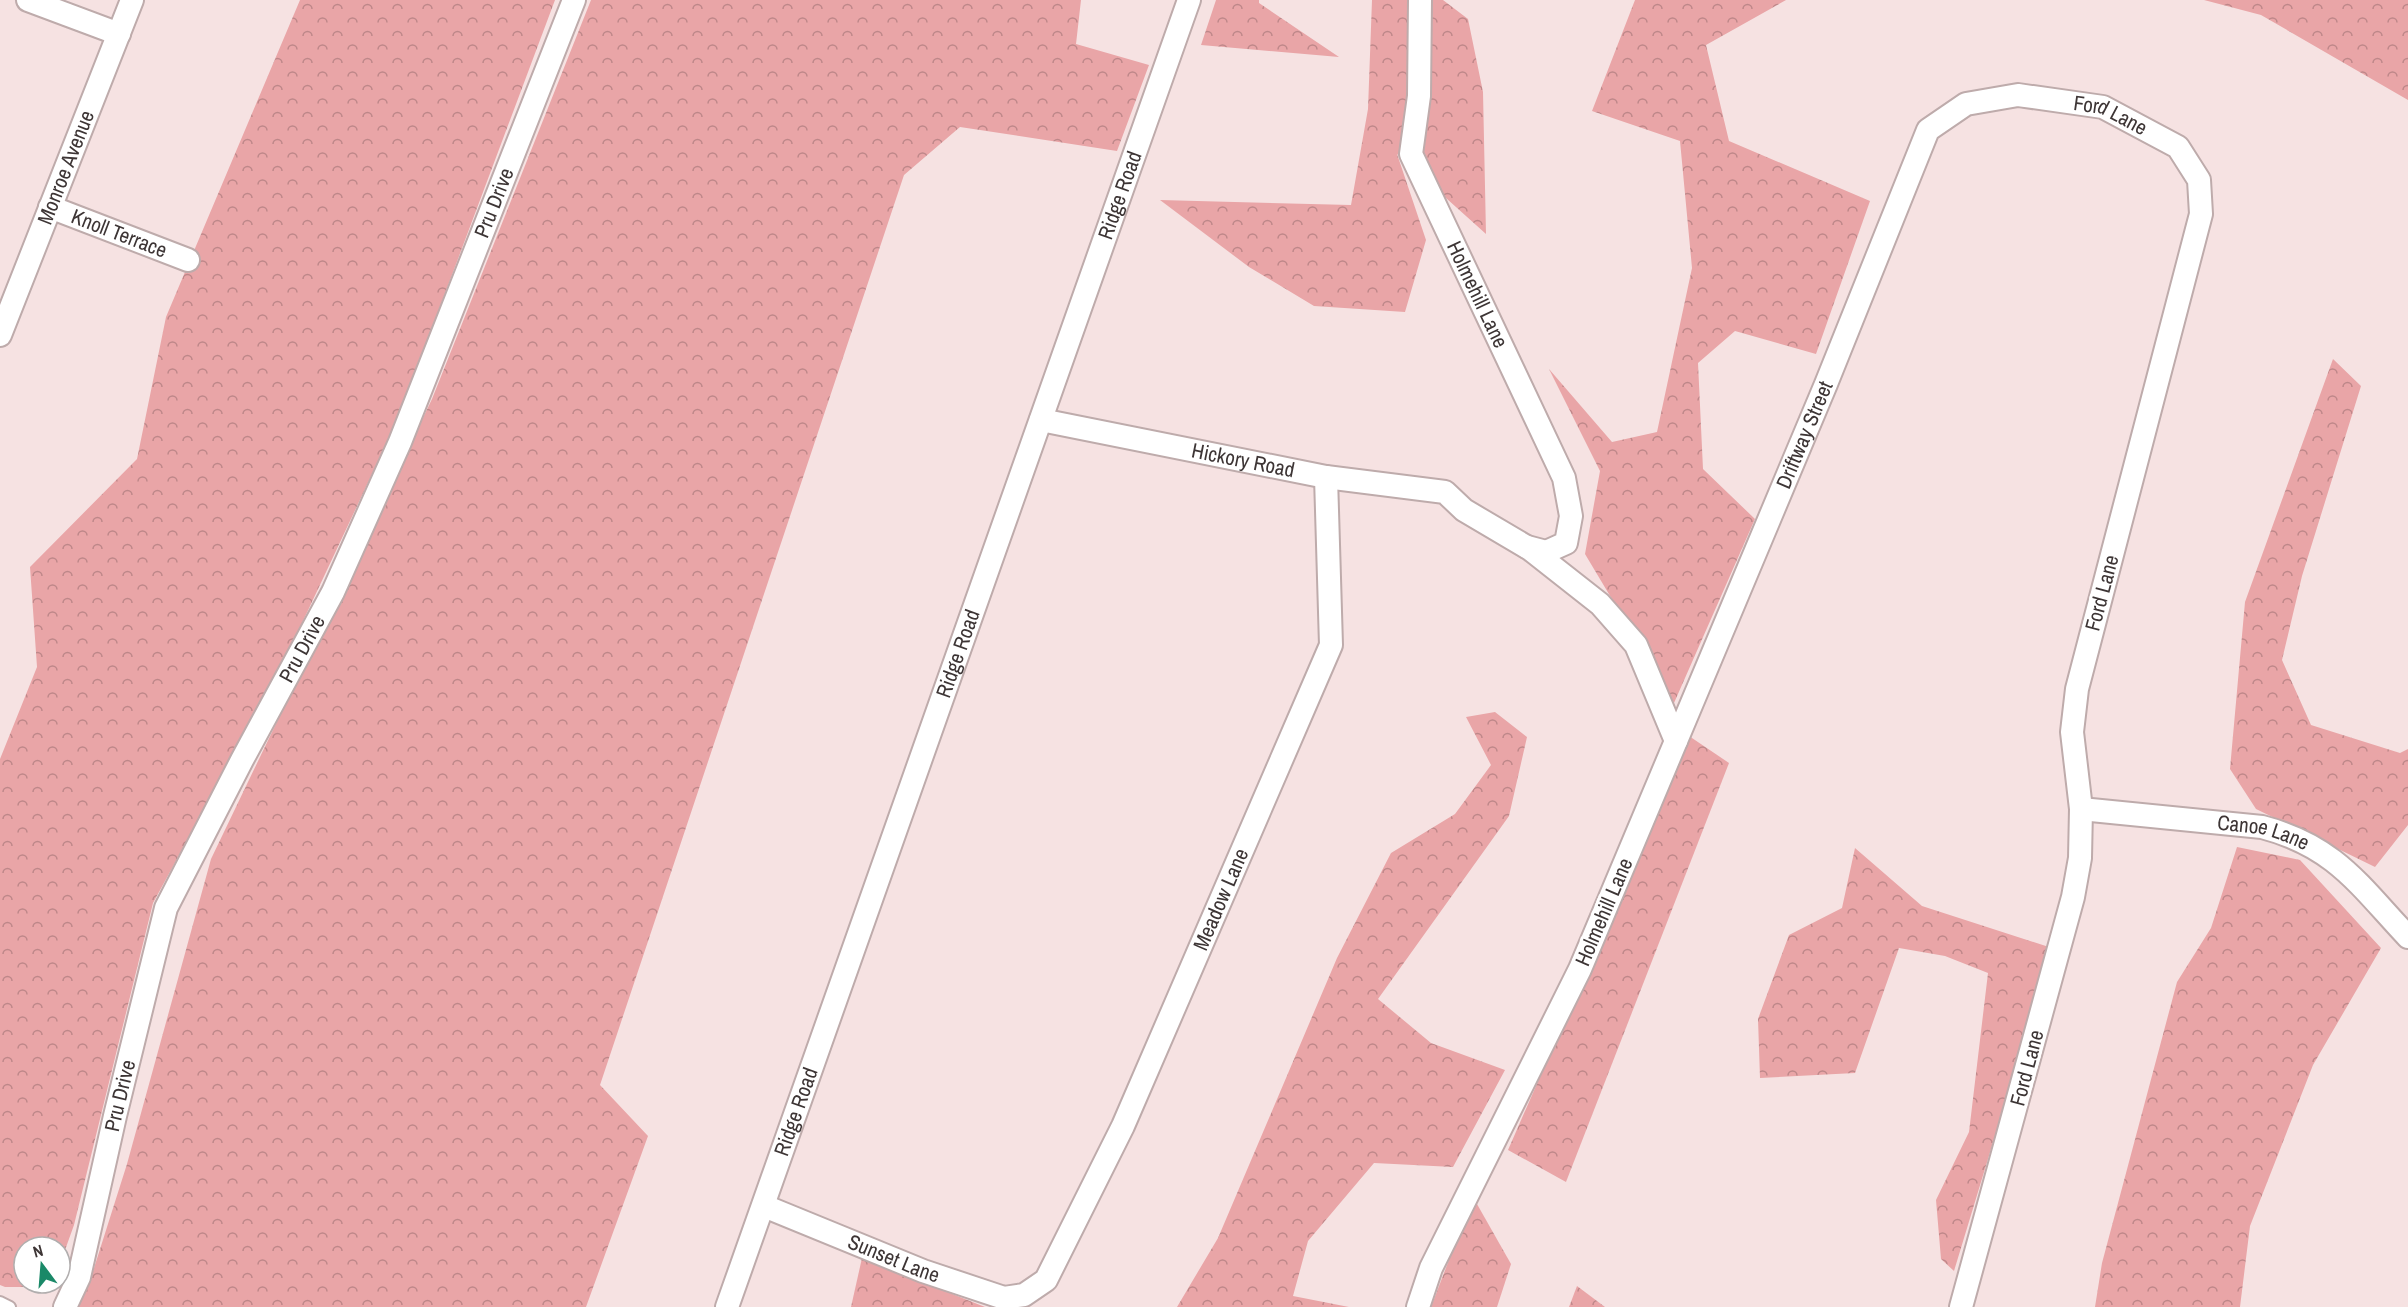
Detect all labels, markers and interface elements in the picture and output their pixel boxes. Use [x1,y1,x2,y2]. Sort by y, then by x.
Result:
street label: Ford Lane [2072,88,2153,142]
street label: Monroe Avenue [30,106,101,229]
street label: Ridge Road [1090,147,1148,243]
street label: Pru Drive [467,163,521,242]
street label: Knoll Terrace [67,202,171,265]
street label: Holmehill Lane [1440,236,1515,352]
street label: Driftway Street [1769,376,1840,493]
street label: Hickory Road [1189,435,1297,484]
street label: Ford Lane [2077,552,2126,634]
street label: Ridge Road [928,605,986,702]
street label: Pru Drive [272,610,332,688]
street label: Canoe Lane [2216,808,2315,857]
street label: Meadow Lane [1186,844,1255,955]
street label: Holmehill Lane [1568,853,1639,970]
street label: Ford Lane [2002,1027,2051,1109]
street label: Pru Drive [97,1057,142,1134]
street label: Ridge Road [767,1063,825,1160]
street label: Sunset Lane [844,1227,944,1290]
north arrow [12,1235,72,1295]
text: N [30,1239,45,1262]

